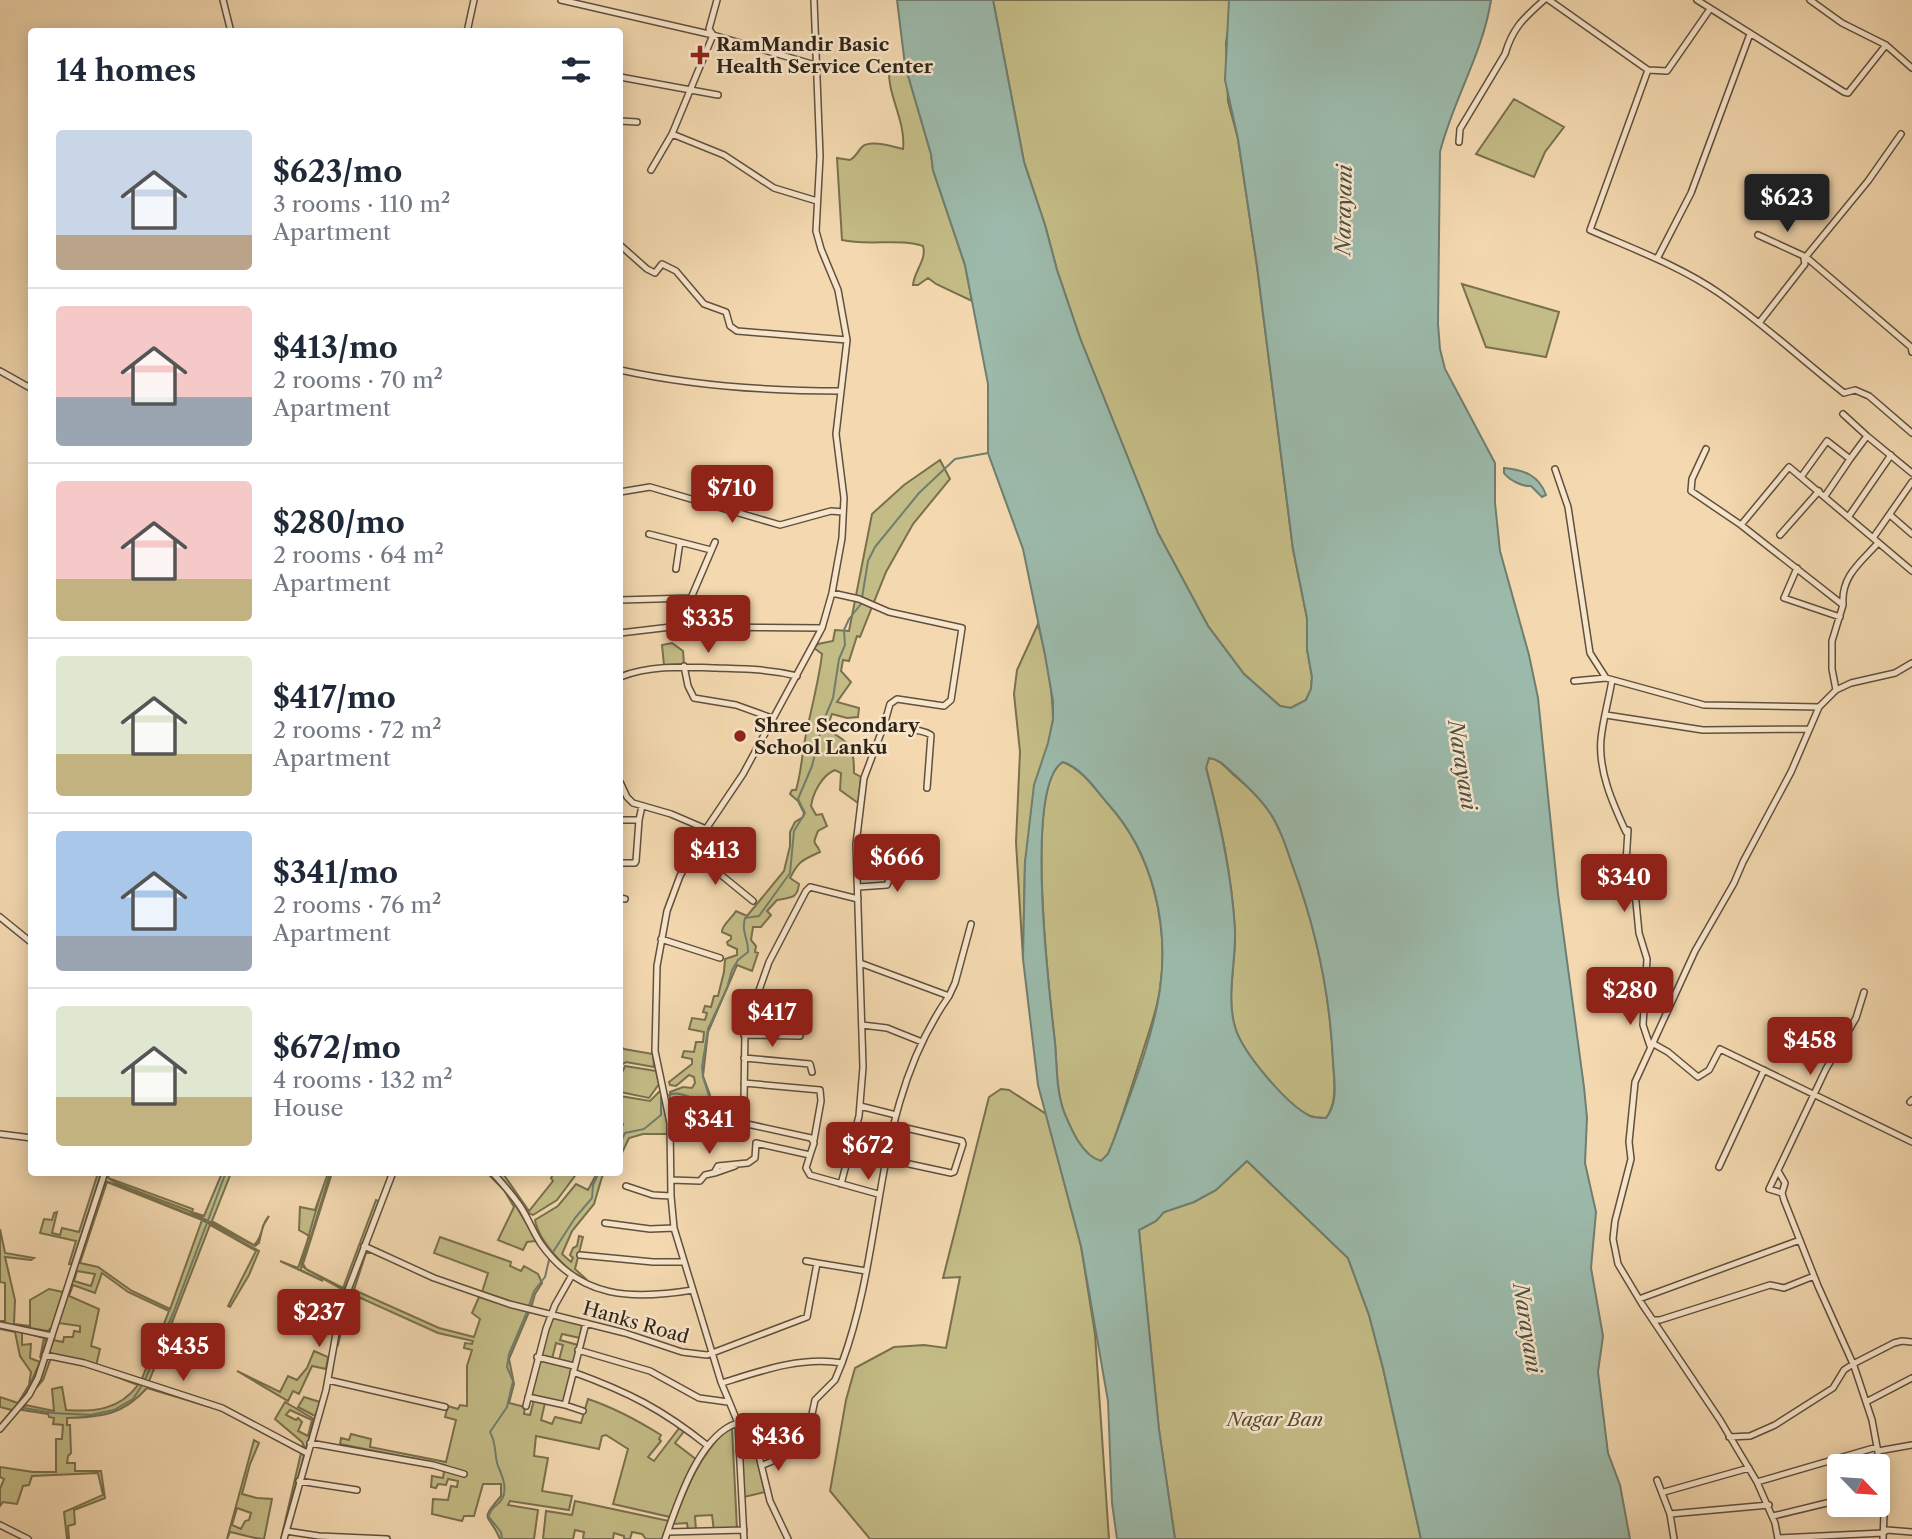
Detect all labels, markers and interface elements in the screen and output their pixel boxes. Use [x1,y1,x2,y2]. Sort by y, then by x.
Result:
place label: RamMandir Basic Health Service Center [716,33,934,78]
marker: RamMandir Basic Health Service Center [690,45,710,65]
icon: filters [557,51,595,89]
text: 14 homes [56,52,196,89]
text: $623/mo [273,153,402,190]
icon: home [112,158,196,242]
water label: Narayani [1330,163,1357,258]
pin: $623 [1746,174,1828,234]
text: $623 [1760,183,1814,211]
text: 3 rooms · 110 m² [273,190,450,218]
text: Apartment [273,218,391,246]
text: $413/mo [273,329,398,366]
icon: home [112,334,196,418]
text: 2 rooms · 70 m² [273,366,443,394]
text: Apartment [273,394,391,422]
pin: $710 [691,466,773,525]
text: $710 [707,474,757,502]
text: $280/mo [273,504,405,541]
icon: home [112,509,196,593]
text: 2 rooms · 64 m² [273,541,444,569]
text: Apartment [273,569,391,597]
pin: $335 [667,596,749,655]
text: $335 [682,604,734,632]
text: $417/mo [273,679,396,716]
icon: home [112,684,196,768]
place label: Shree Secondary School Lanku [754,714,921,759]
text: 2 rooms · 72 m² [273,716,442,744]
water label: Narayani [1443,716,1482,813]
marker: Shree Secondary School Lanku [732,728,748,744]
text: Apartment [273,744,391,772]
pin: $413 [674,828,756,887]
pin: $666 [856,834,938,894]
text: $413 [690,836,740,864]
text: $666 [870,843,924,871]
text: $341/mo [273,854,398,891]
pin: $340 [1583,855,1665,914]
icon: home [112,859,196,943]
text: $340 [1597,863,1651,891]
text: 2 rooms · 76 m² [273,891,441,919]
text: Apartment [273,919,391,947]
pin: $280 [1589,968,1671,1027]
text: $280 [1602,976,1658,1004]
pin: $417 [731,990,813,1049]
text: $417 [748,998,796,1026]
pin: $458 [1769,1018,1851,1077]
text: $458 [1783,1026,1837,1054]
text: $672/mo [273,1029,401,1066]
icon: home [112,1034,196,1118]
text: 4 rooms · 132 m² [273,1066,453,1094]
text: House [273,1094,343,1122]
pin: $341 [668,1096,750,1156]
text: $341 [684,1105,734,1133]
pin: $672 [827,1122,909,1182]
text: $672 [842,1131,894,1159]
water label: Narayani [1508,1279,1547,1376]
pin: $237 [278,1290,360,1349]
street label: Hanks Road [580,1296,692,1349]
text: $237 [293,1298,345,1326]
pin: $435 [142,1324,224,1383]
text: $435 [157,1332,209,1360]
park label: Nagar Ban [1225,1408,1323,1431]
pin: $436 [737,1414,819,1473]
text: $436 [751,1422,805,1450]
north arrow [1827,1454,1890,1517]
map controls [1827,1454,1890,1517]

